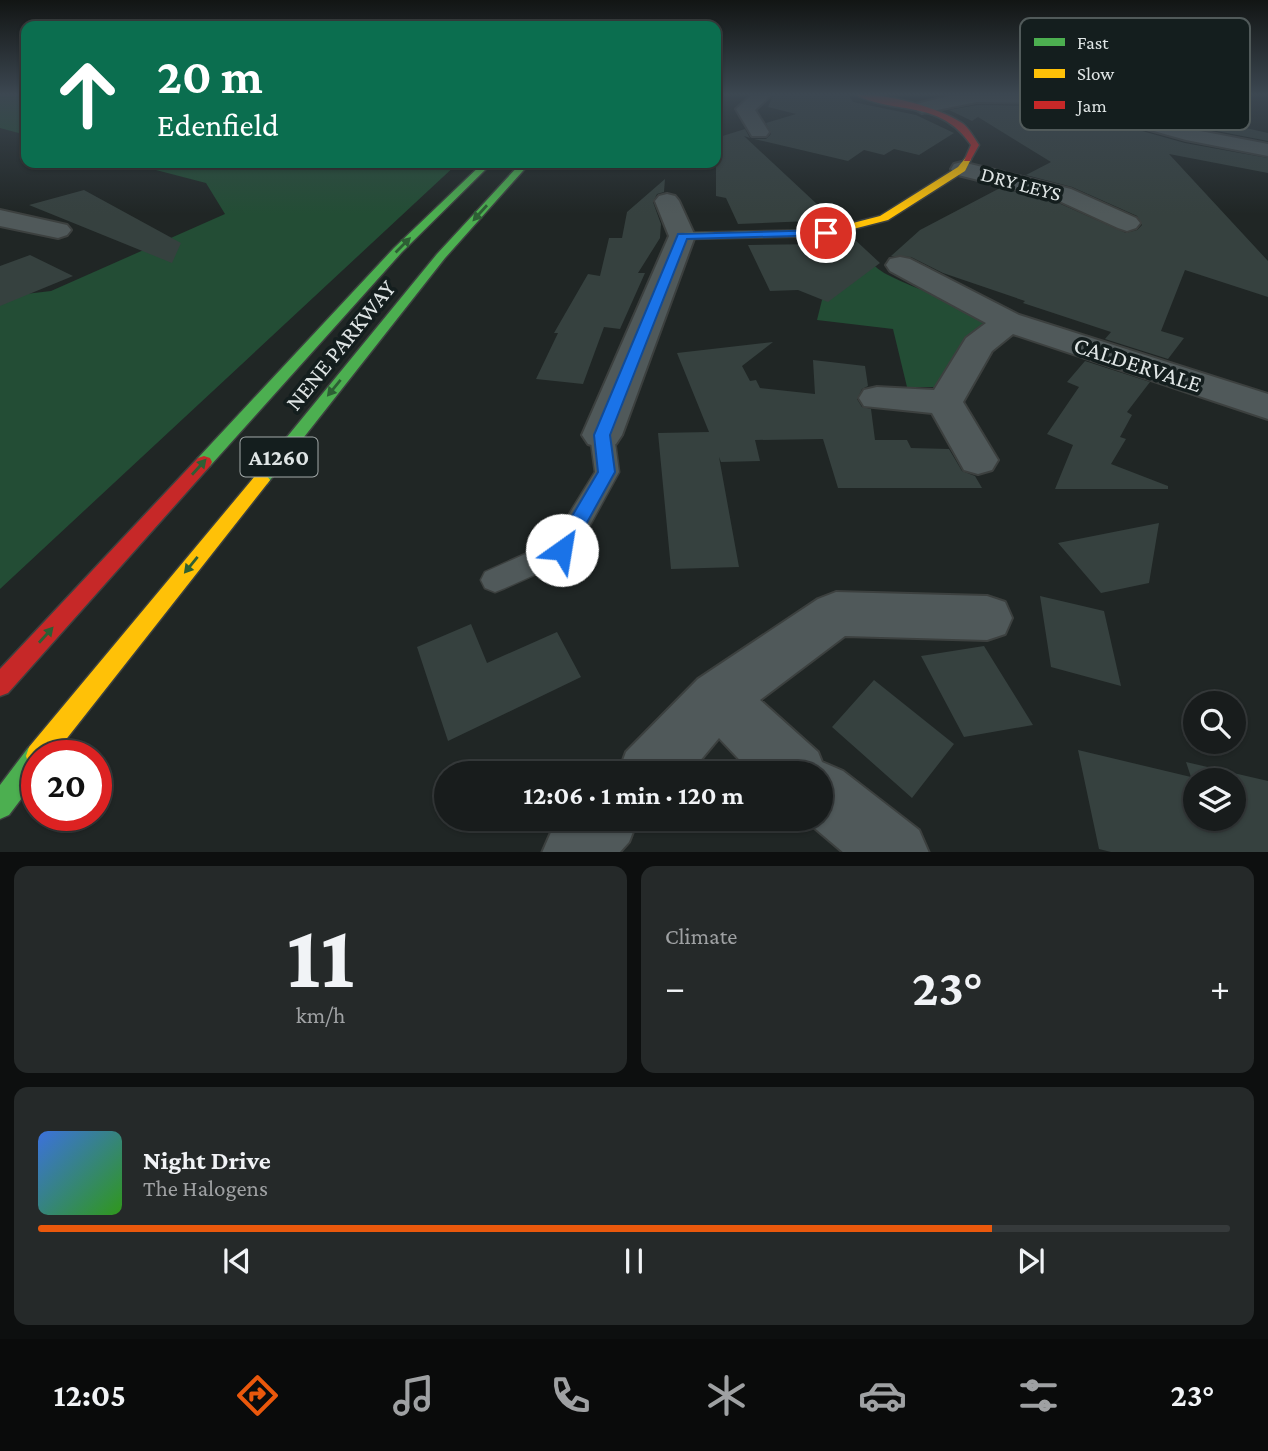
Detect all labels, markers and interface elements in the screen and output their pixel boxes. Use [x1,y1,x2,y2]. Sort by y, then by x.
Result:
legend [1020,18,1250,130]
text: Fast [1077,32,1109,53]
icon: ahead [42,49,133,140]
text: 20 m [157,49,263,104]
text: Slow [1077,63,1114,84]
text: Jam [1075,95,1107,116]
text: Edenfield [157,107,279,143]
street label: DRY LEYS [978,162,1064,206]
pin [796,203,856,263]
one-way arrow [472,204,488,222]
icon: arrive [807,214,845,252]
one-way arrow [395,237,411,253]
street label: NENE PARKWAY [279,274,401,415]
street label: CALDERVALE [1071,331,1205,397]
one-way arrow [327,379,342,397]
road number: A1260 [240,438,318,477]
one-way arrow [191,459,207,476]
position arrow [525,513,599,587]
one-way arrow [184,556,199,574]
one-way arrow [38,626,54,644]
map controls [1183,691,1246,831]
button: search [1183,691,1246,754]
speed limit sign: 20 [21,740,112,831]
button: layers [1183,768,1246,831]
text: 12:06 · 1 min · 120 m [523,781,744,810]
text: 11 [286,905,355,1007]
text: Climate [665,923,737,949]
text: 23° [912,958,983,1016]
text: − [665,966,685,1008]
text: + [1210,966,1230,1008]
text: km/h [296,1002,345,1028]
text: Night Drive [143,1146,271,1175]
text: The Halogens [143,1175,268,1201]
icon: previous [218,1242,256,1280]
icon: pause [615,1242,653,1280]
icon: next [1012,1242,1050,1280]
icon: directions [233,1371,282,1420]
icon: music [389,1371,438,1420]
icon: phone [546,1371,595,1420]
icon: climate [702,1371,751,1420]
icon: car [858,1371,907,1420]
icon: filters [1014,1371,1063,1420]
text: 12:05 [54,1377,126,1413]
text: 23° [1171,1377,1214,1413]

